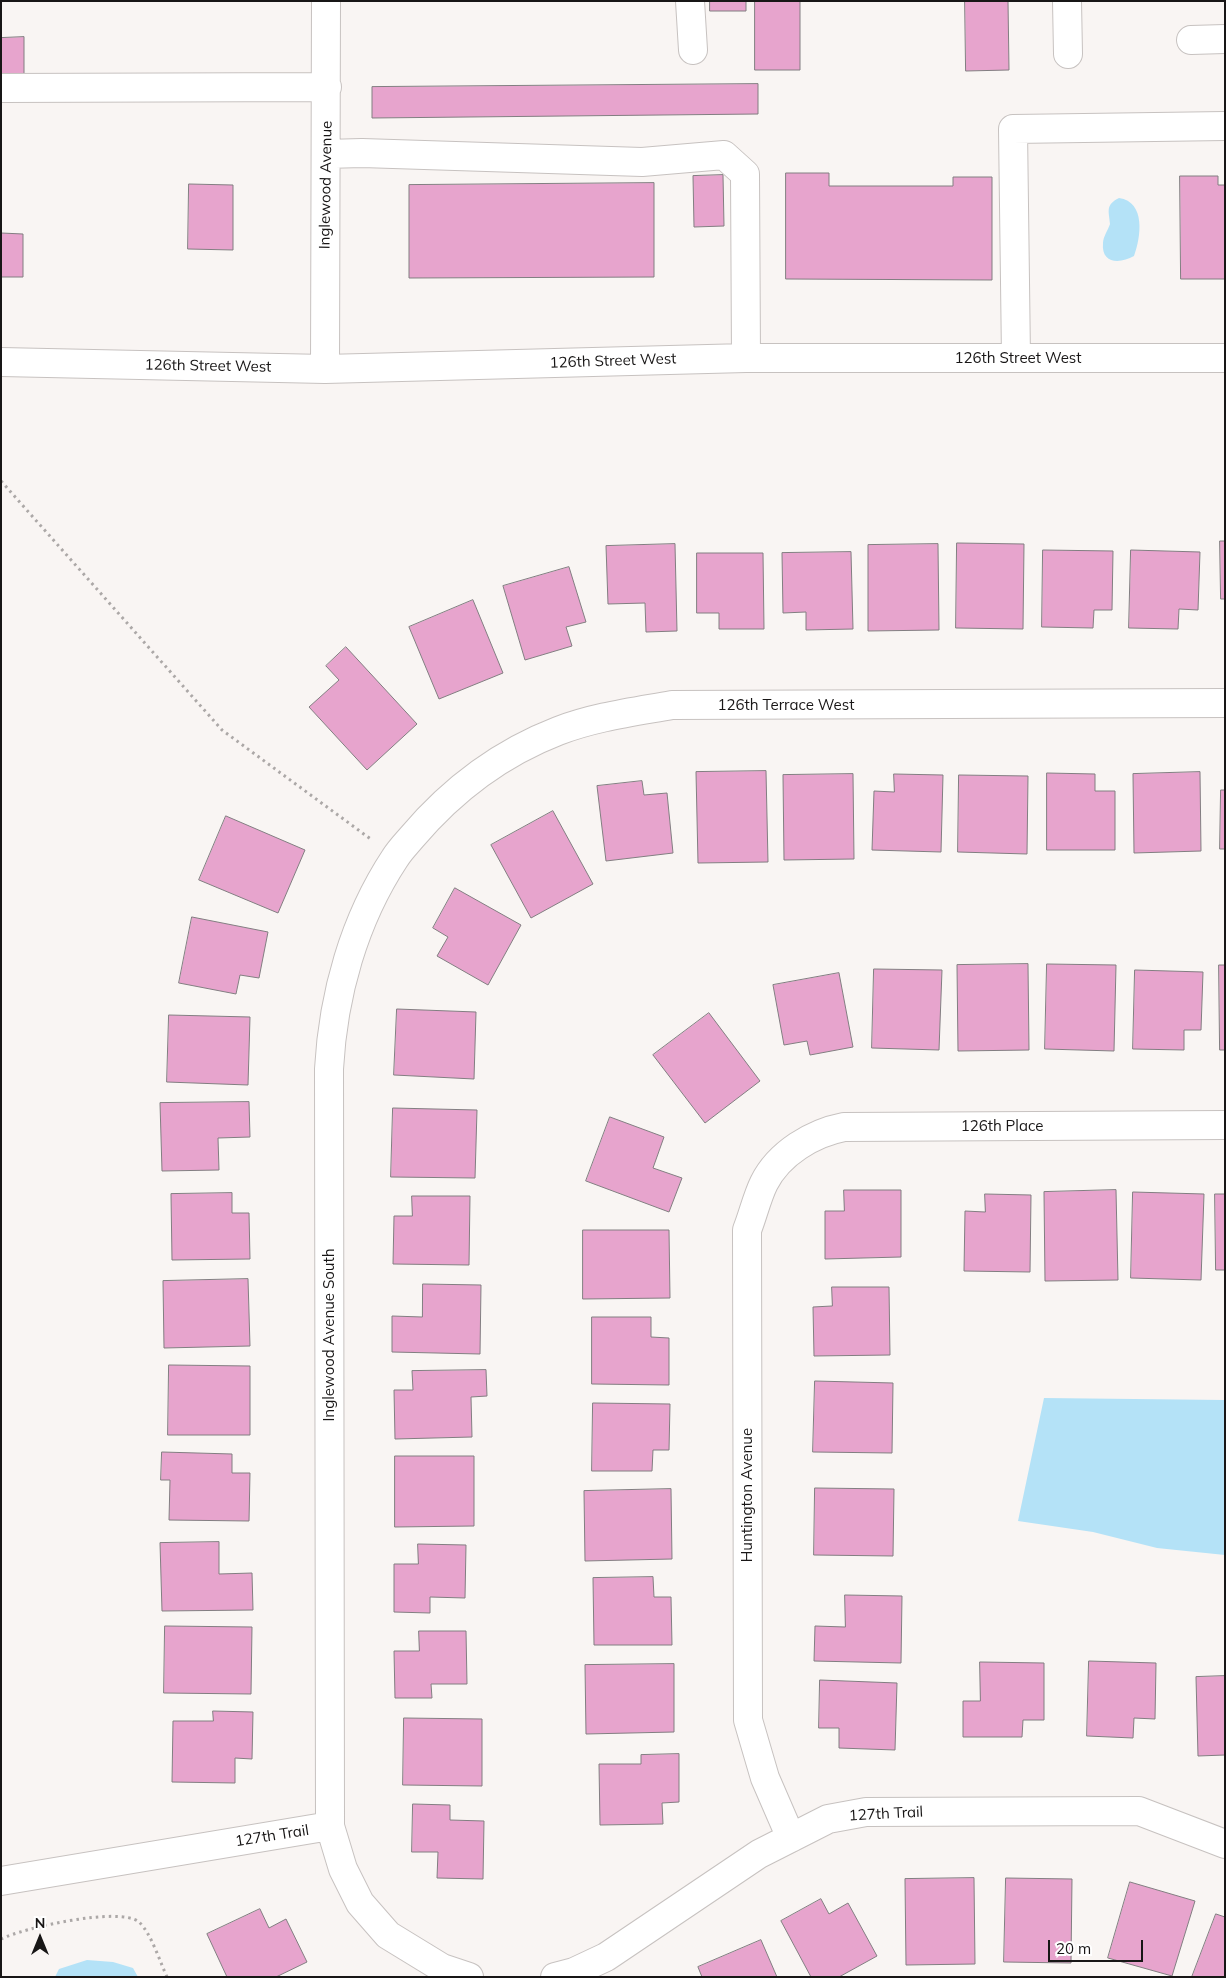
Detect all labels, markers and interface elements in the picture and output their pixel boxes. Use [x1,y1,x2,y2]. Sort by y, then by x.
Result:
street label: Inglewood Avenue [316,121,336,249]
street label: 126th Street West [955,349,1081,367]
street label: 126th Street West [549,350,677,372]
street label: 126th Street West [144,356,272,376]
street label: 126th Terrace West [718,696,854,714]
street label: 126th Place [961,1117,1043,1135]
street label: Inglewood Avenue South [320,1248,338,1422]
street label: Huntington Avenue [738,1428,756,1562]
street label: 127th Trail [848,1803,924,1825]
street label: 127th Trail [234,1821,310,1851]
north arrow [15,1913,65,1963]
text: N [35,1914,45,1932]
scale bar [1051,1930,1146,1962]
text: 20 m [1056,1939,1091,1958]

